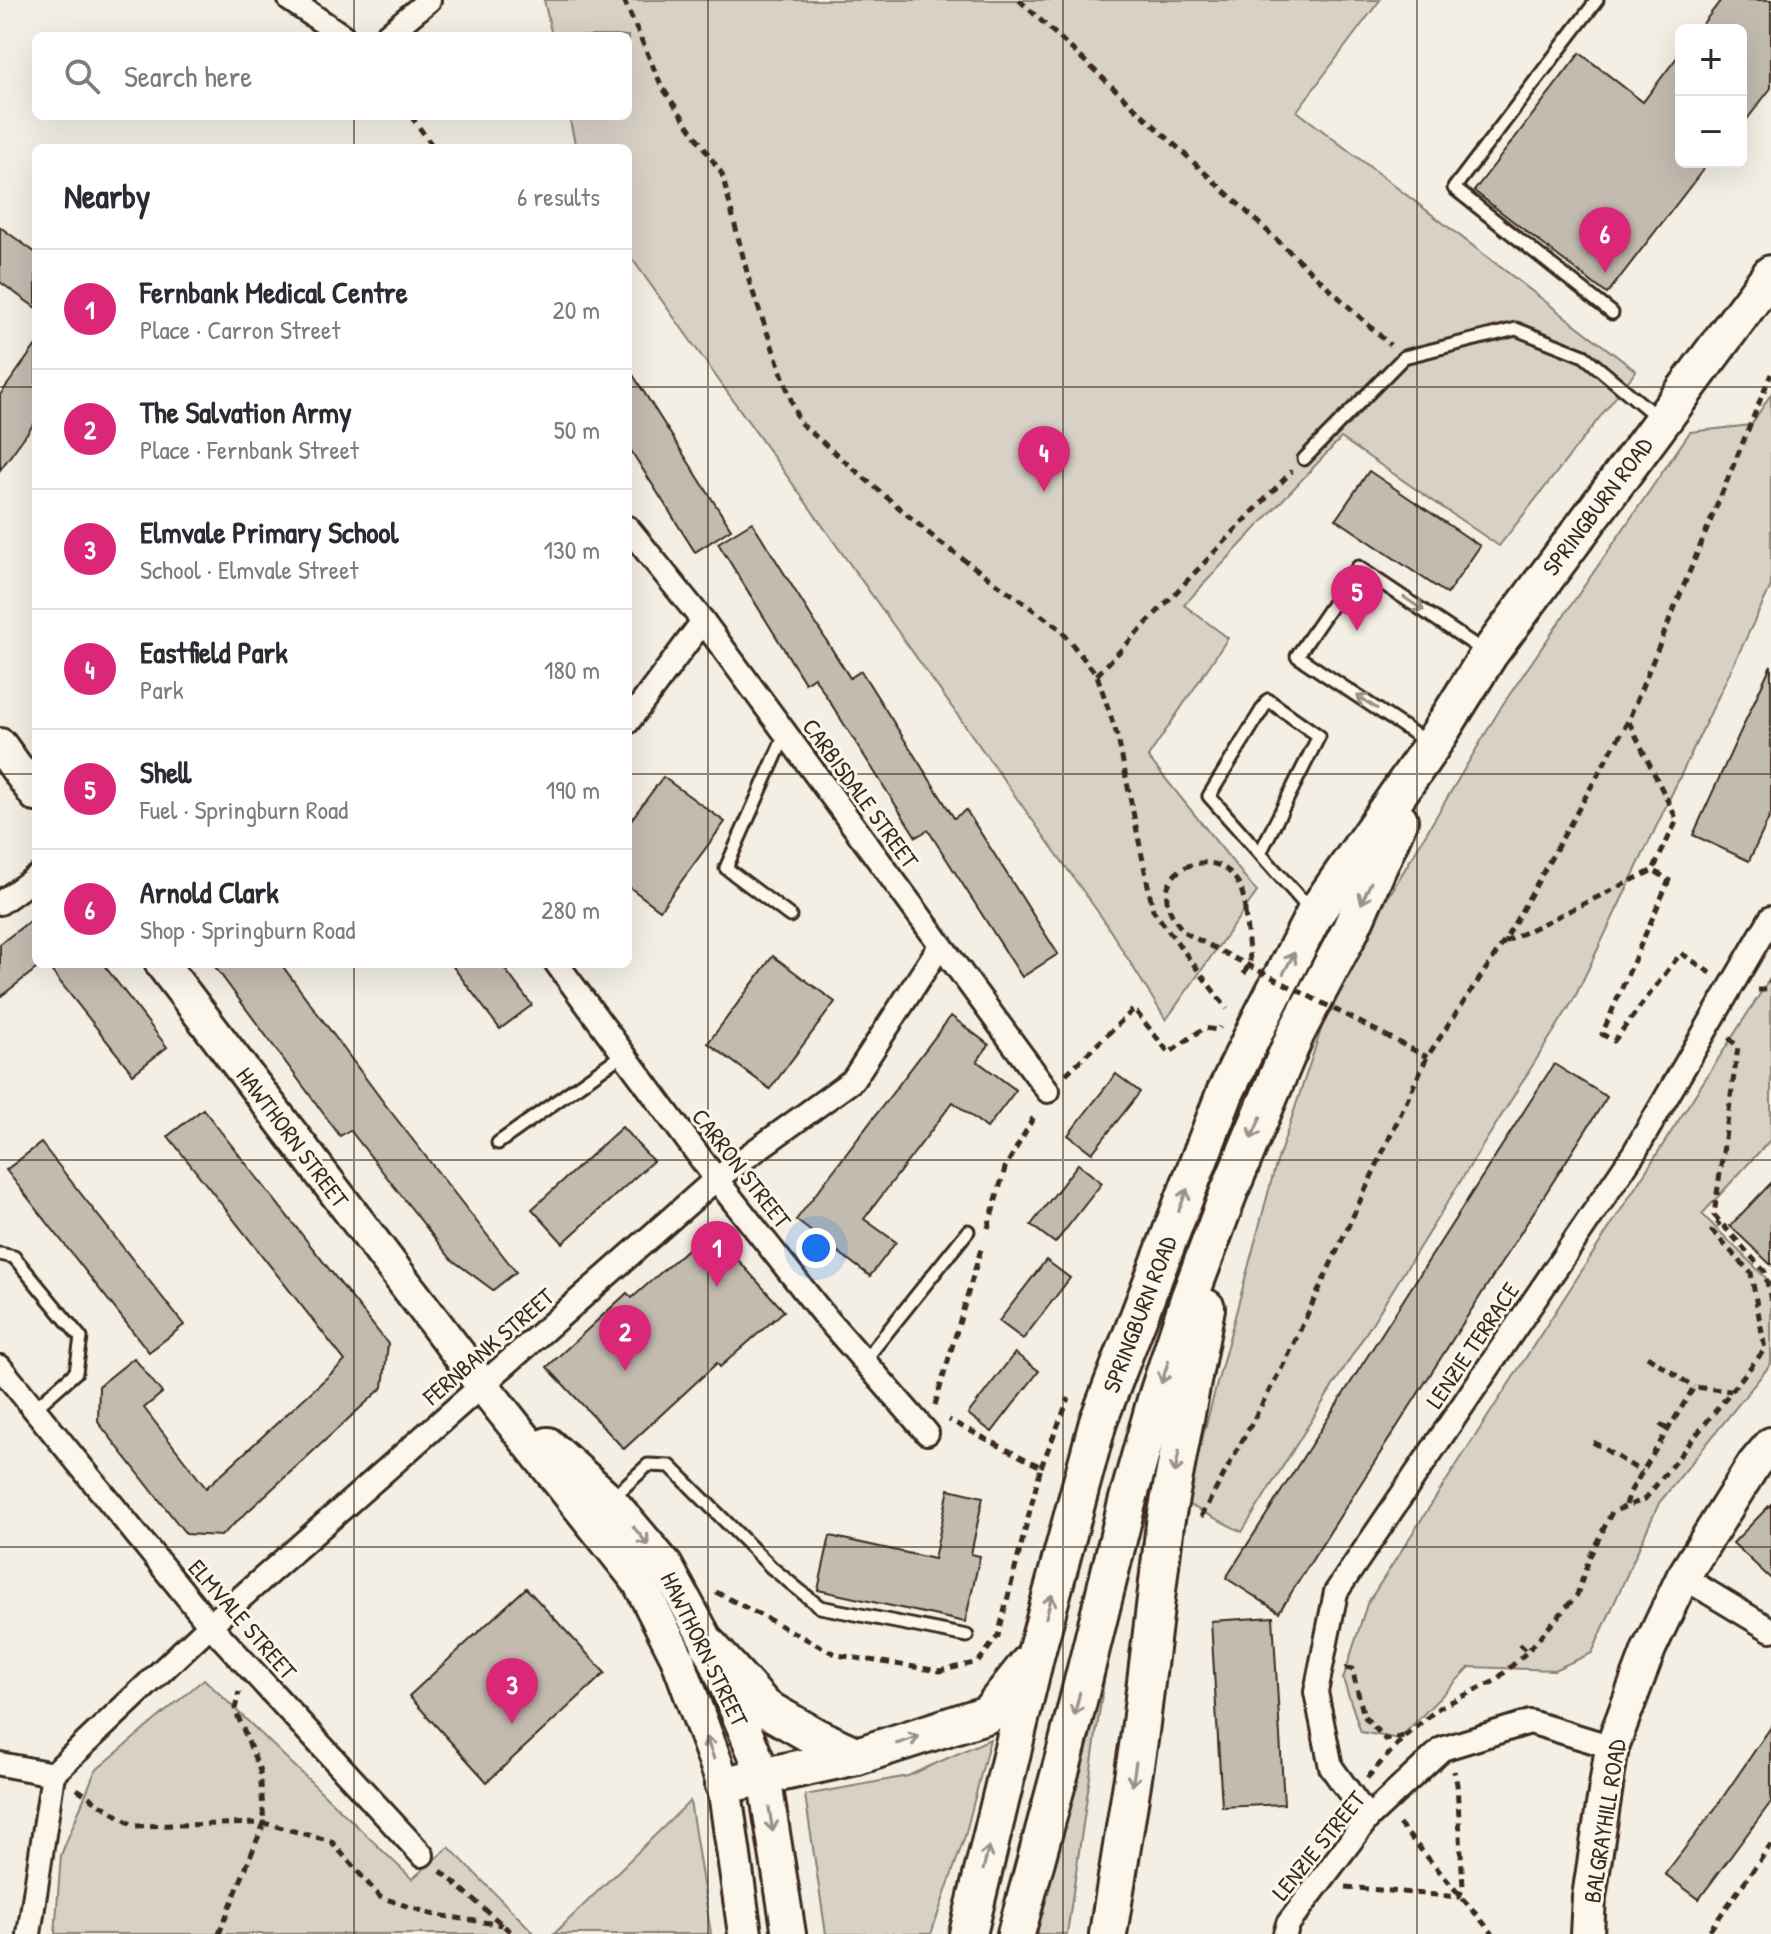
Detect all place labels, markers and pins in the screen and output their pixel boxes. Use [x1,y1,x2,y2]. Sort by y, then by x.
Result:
pin: 6 [1579,207,1631,273]
pin: 4 [1018,426,1070,492]
pin: 5 [1331,565,1383,631]
pin: 1 [691,1221,743,1287]
pin: 2 [599,1305,651,1371]
pin: 3 [486,1658,538,1724]

